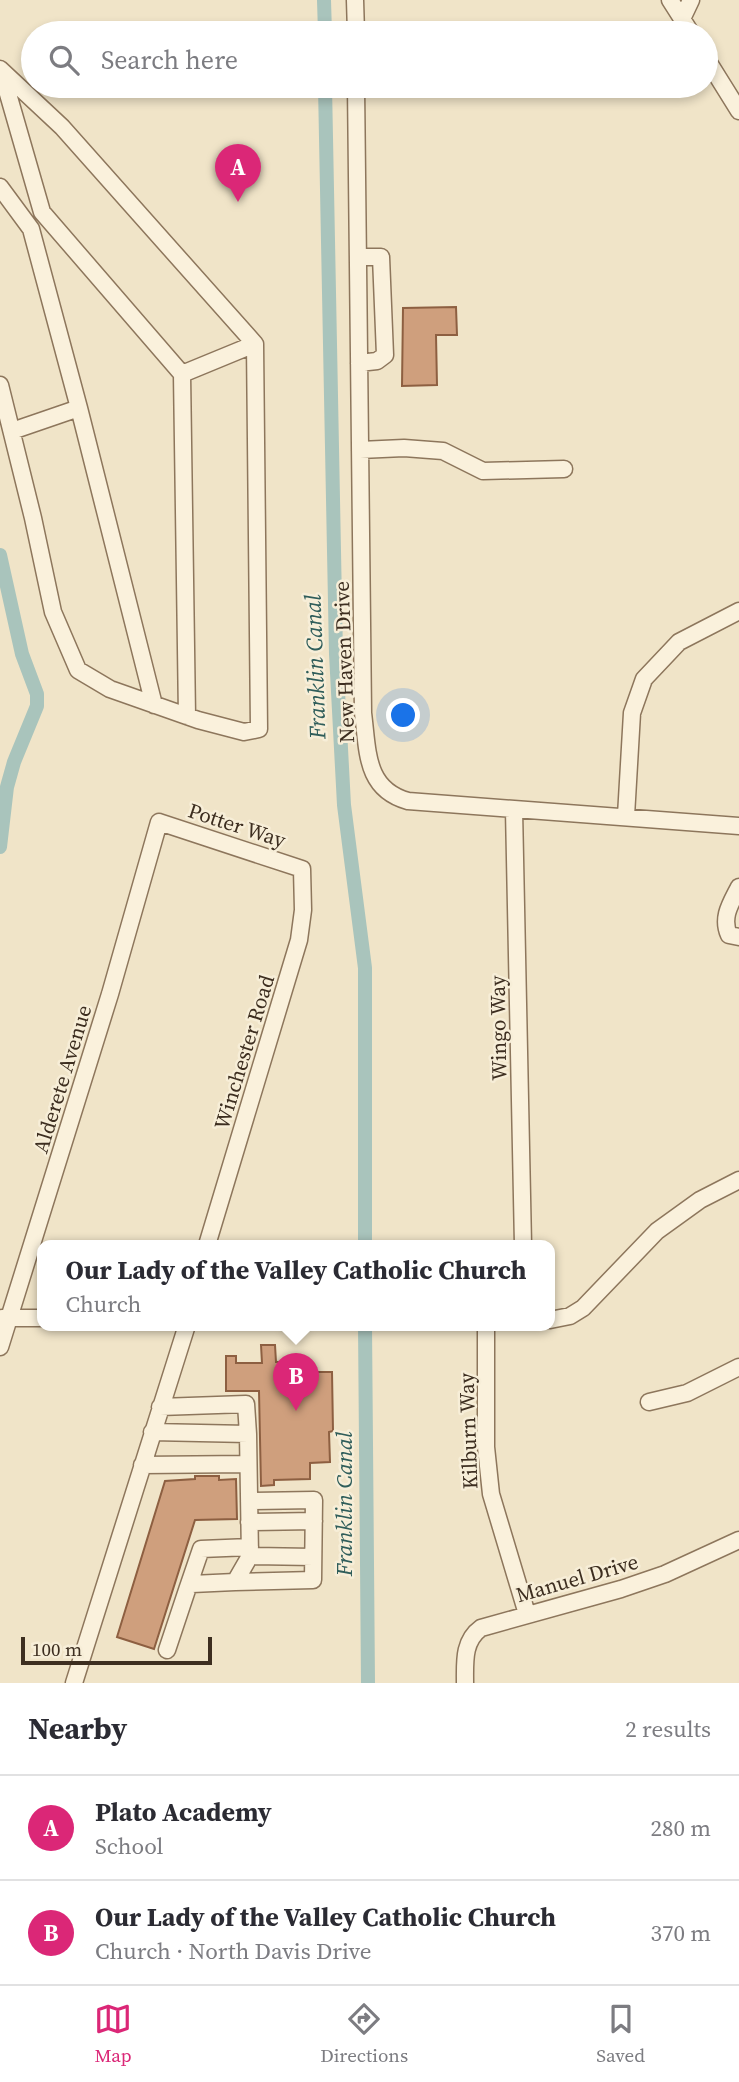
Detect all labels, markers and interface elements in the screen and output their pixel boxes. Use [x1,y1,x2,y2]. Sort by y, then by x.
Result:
search box [21,21,718,98]
icon: search [45,41,83,79]
text: Search here [101,42,238,78]
pin: A [215,144,261,202]
street label: New Haven Drive [327,580,361,744]
water label: Franklin Canal [296,593,334,741]
your location [386,698,420,732]
street label: Potter Way [185,796,290,854]
street label: Winchester Road [207,971,281,1133]
street label: Wingo Way [483,975,513,1081]
street label: Alderete Avenue [26,1001,98,1157]
popup [37,1240,555,1331]
text: Our Lady of the Valley Catholic Church [66,1252,527,1288]
text: Church [66,1288,141,1320]
pin: B [273,1353,319,1411]
street label: Kilburn Way [451,1372,485,1490]
water label: Franklin Canal [328,1431,360,1577]
street label: Manuel Drive [512,1547,642,1609]
scale bar [21,1634,212,1666]
text: 100 m [32,1636,82,1662]
text: Nearby [28,1708,127,1749]
text: 2 results [625,1713,711,1745]
text: Plato Academy [95,1794,272,1830]
text: A [43,1812,59,1844]
text: 280 m [650,1812,711,1844]
text: School [95,1830,163,1862]
text: Our Lady of the Valley Catholic Church [95,1899,556,1935]
text: B [44,1917,58,1949]
text: 370 m [650,1917,711,1949]
text: Church · North Davis Drive [95,1935,371,1967]
tab: Map [94,2000,132,2068]
tab: Directions [320,2000,408,2068]
tab: Saved [596,2000,645,2068]

